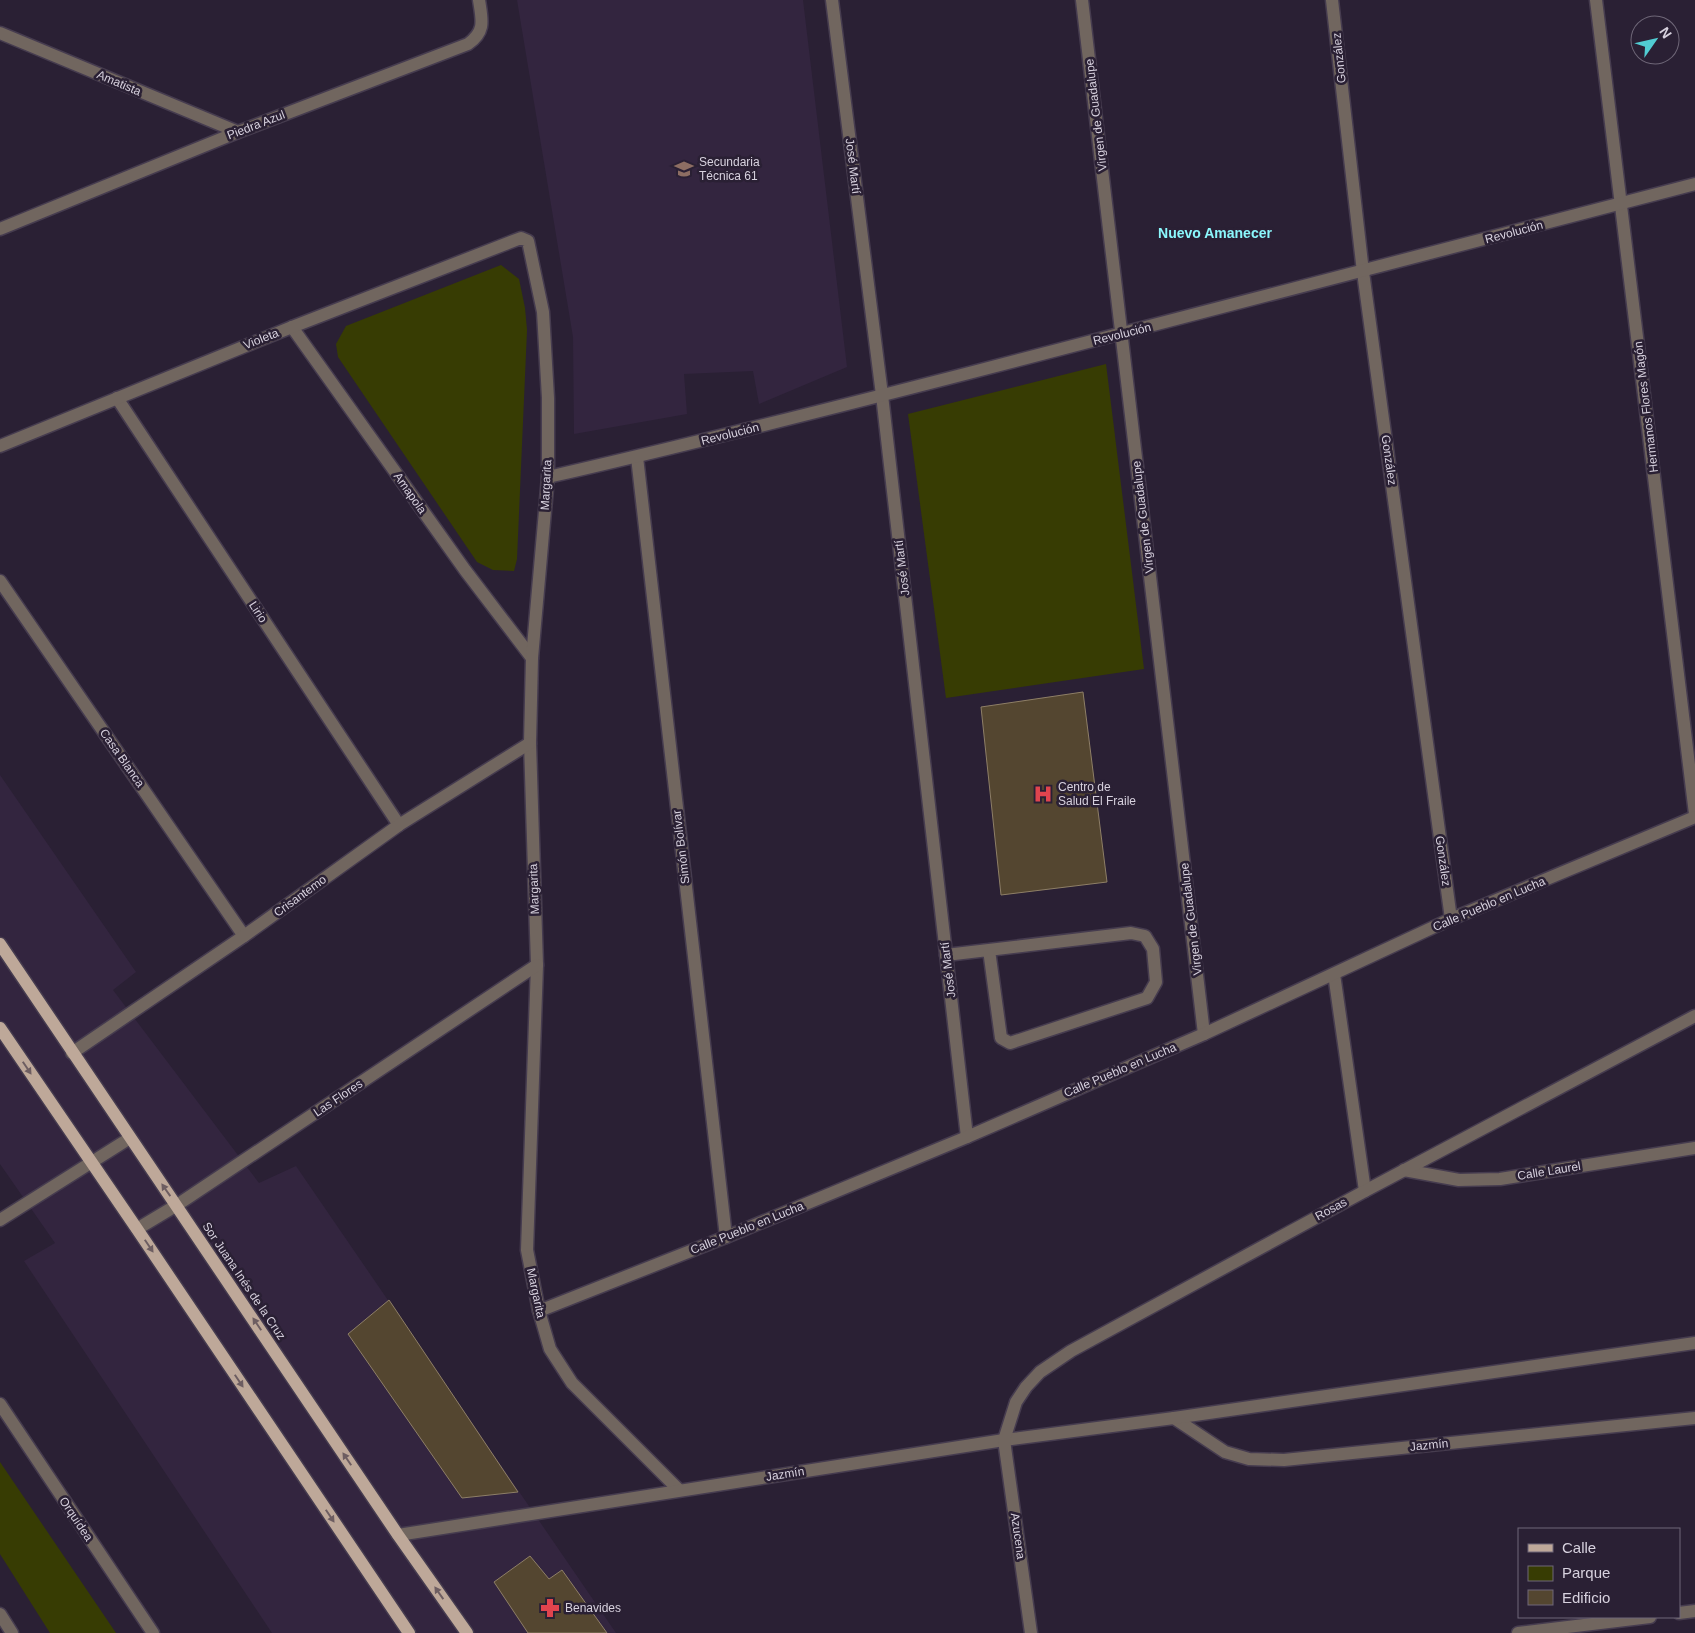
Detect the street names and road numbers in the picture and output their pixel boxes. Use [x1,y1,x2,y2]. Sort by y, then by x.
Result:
street label: González [1329,32,1349,84]
street label: Virgen de Guadalupe [1082,58,1110,172]
street label: Amatista [95,67,144,99]
street label: Piedra Azul [225,108,287,142]
street label: José Martí [843,137,863,195]
street label: Revolución [1484,218,1544,246]
street label: Revolución [1092,320,1152,348]
street label: Violeta [241,326,281,352]
street label: Hermanos Flores Magón [1631,341,1661,473]
street label: Revolución [700,420,760,448]
street label: González [1379,434,1399,486]
street label: Margarita [538,459,554,511]
street label: Virgen de Guadalupe [1129,460,1157,574]
street label: Amapola [391,470,429,517]
street label: José Martí [892,539,912,597]
street label: Lirio [246,599,270,626]
street label: Casa Blanca [97,726,147,790]
street label: Simón Bolívar [670,809,692,885]
street label: González [1433,835,1453,887]
street label: Virgen de Guadalupe [1177,862,1205,976]
street label: Margarita [526,863,542,915]
street label: Crisantemo [271,872,329,920]
street label: Calle Pueblo en Lucha [1431,874,1548,934]
street label: José Martí [938,941,958,999]
street label: Calle Pueblo en Lucha [1062,1040,1179,1100]
street label: Las Flores [311,1077,365,1119]
street label: Calle Laurel [1516,1159,1582,1183]
street label: Rosas [1313,1195,1349,1223]
street label: Calle Pueblo en Lucha [688,1199,806,1257]
street label: Sor Juana Inés de la Cruz [199,1220,289,1342]
street label: Margarita [524,1267,548,1320]
street label: Jazmín [1409,1436,1449,1454]
street label: Jazmín [765,1464,805,1484]
street label: Orquídea [56,1494,96,1544]
street label: Azucena [1008,1512,1028,1560]

